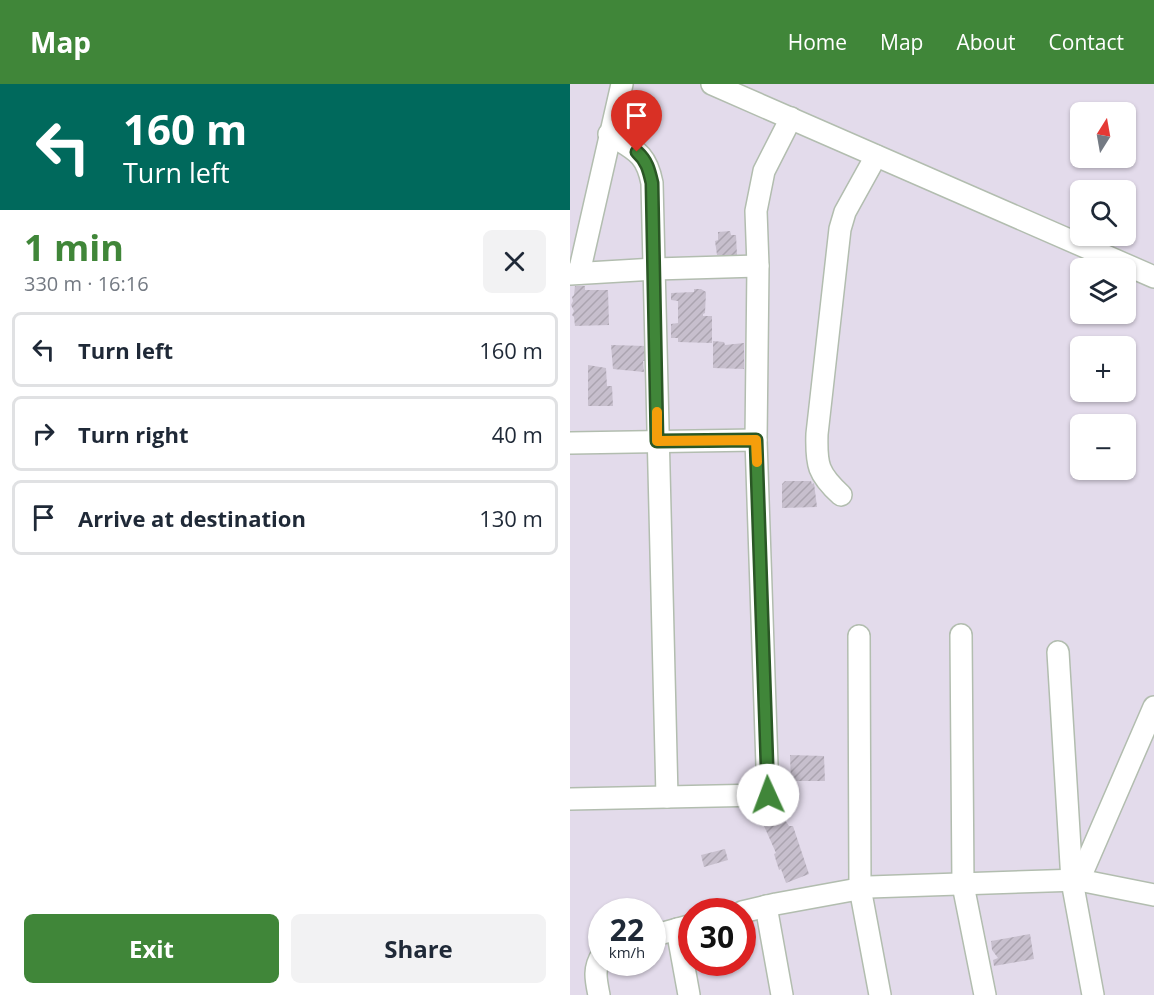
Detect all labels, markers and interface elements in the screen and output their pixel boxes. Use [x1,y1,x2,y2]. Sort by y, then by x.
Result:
text: Map [30,23,91,61]
text: Home [788,28,847,56]
text: Map [880,28,923,56]
text: About [956,28,1016,56]
text: Contact [1049,28,1124,56]
pin [611,90,662,152]
icon: arrive [620,99,653,132]
text: 160 m [123,100,247,157]
north arrow [1070,102,1136,168]
map controls [1070,102,1136,480]
icon: left [24,108,102,186]
text: Turn left [123,154,230,191]
button: search [1070,180,1136,246]
text: 1 min [24,223,124,272]
button: close [483,230,546,293]
button: layers [1070,258,1136,324]
text: 330 m · 16:16 [24,270,149,297]
icon: left [27,333,60,366]
text: Turn left [78,335,173,365]
text: 160 m [479,335,543,365]
button: + [1070,336,1136,402]
button: − [1070,414,1136,480]
icon: right [27,417,60,450]
text: Turn right [78,419,189,449]
text: 40 m [492,419,543,449]
icon: arrive [27,501,60,534]
text: Arrive at destination [78,503,306,533]
text: 130 m [479,503,543,533]
position arrow [736,763,800,827]
speed limit sign: 30 [678,898,756,976]
text: 22 [610,909,644,950]
button: Exit [24,914,279,983]
button: Share [291,914,546,983]
text: km/h [609,942,645,962]

